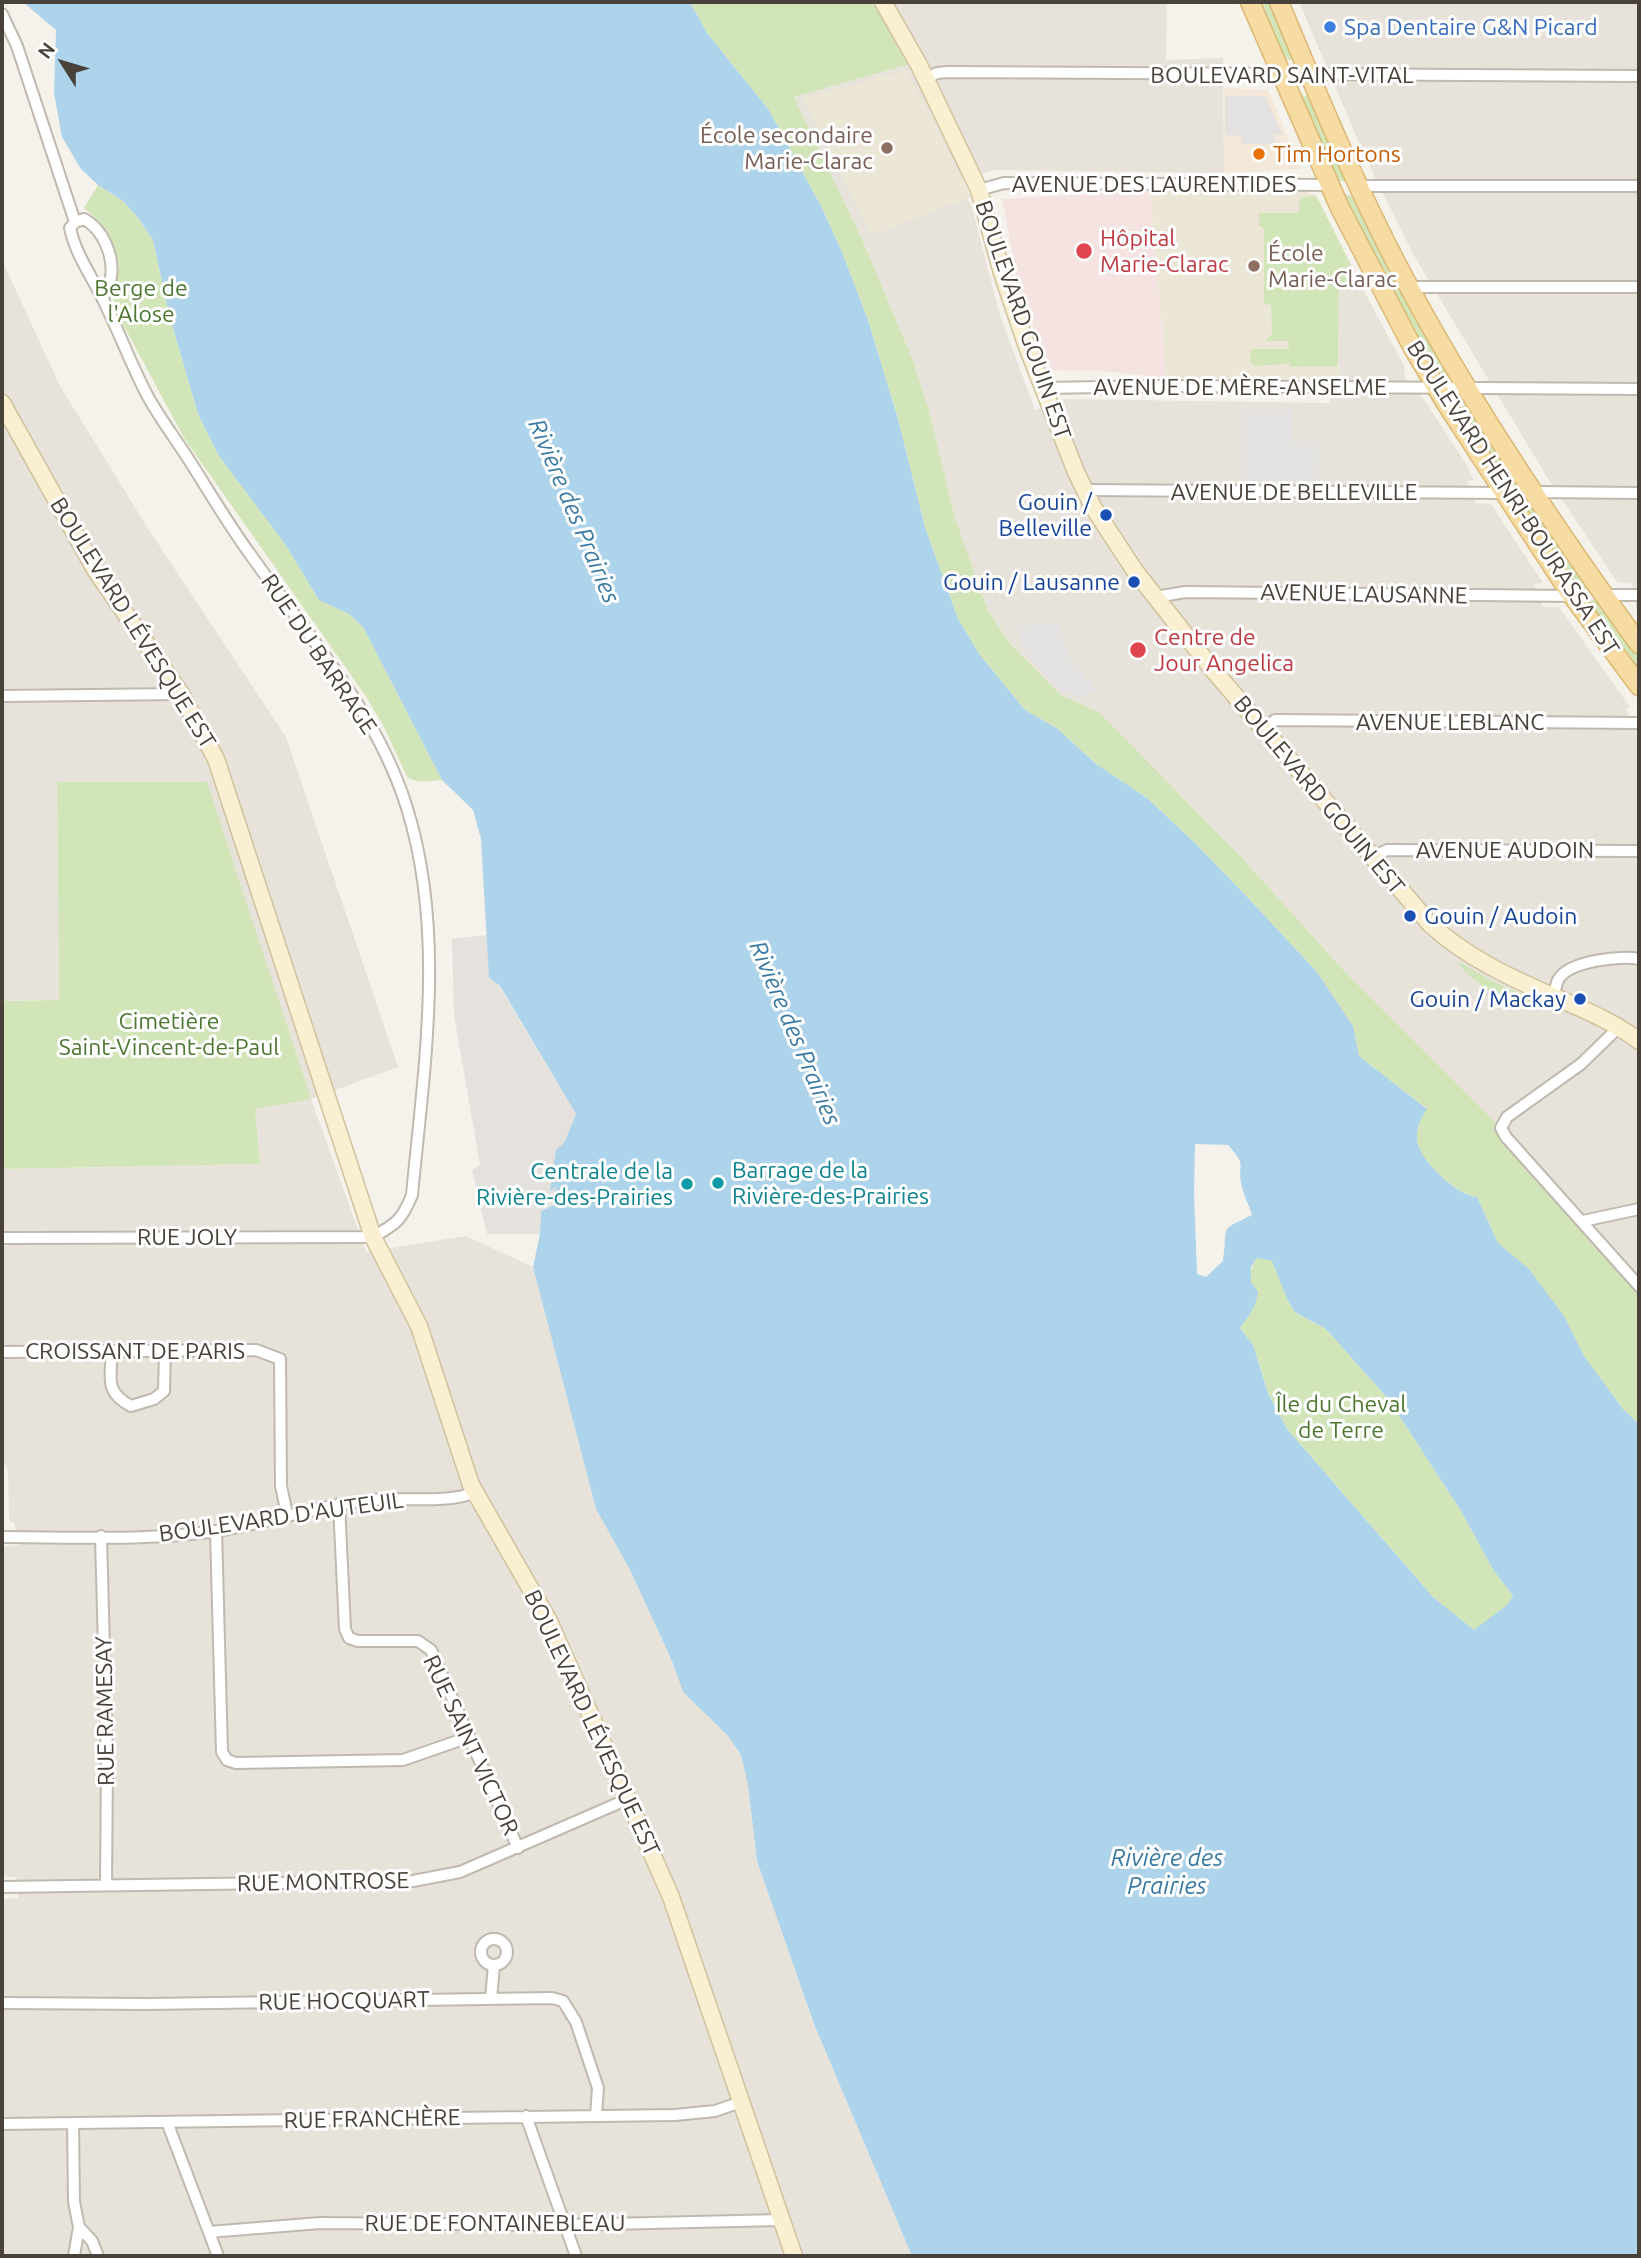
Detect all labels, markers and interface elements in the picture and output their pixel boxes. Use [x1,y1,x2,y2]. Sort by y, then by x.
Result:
place label: Spa Dentaire G&N Picard [1344,13,1598,41]
marker: Spa Dentaire G&N Picard [1322,19,1338,35]
north arrow [28,28,98,98]
text: N [33,38,59,63]
street label: BOULEVARD SAINT-VITAL [1150,61,1414,89]
place label: École secondaire Marie-Clarac [700,121,873,175]
marker: École secondaire Marie-Clarac [879,140,895,156]
place label: Tim Hortons [1273,140,1401,168]
marker: Tim Hortons [1251,146,1267,162]
street label: AVENUE DES LAURENTIDES [1012,170,1296,198]
street label: BOULEVARD GOUIN EST [969,197,1077,443]
place label: Hôpital Marie-Clarac [1100,224,1229,278]
place label: École Marie-Clarac [1268,239,1397,293]
marker: Hôpital Marie-Clarac [1074,241,1094,261]
marker: École Marie-Clarac [1246,258,1262,274]
park label: Berge de l'Alose [94,274,188,328]
street label: BOULEVARD HENRI-BOURASSA EST [1401,335,1625,661]
street label: AVENUE DE MÈRE-ANSELME [1093,373,1387,401]
water label: Rivière des Prairies [522,415,626,607]
street label: AVENUE DE BELLEVILLE [1171,478,1417,506]
place label: Gouin / Belleville [998,488,1092,542]
street label: BOULEVARD LÉVESQUE EST [44,492,222,754]
marker: Gouin / Belleville [1098,507,1114,523]
place label: Gouin / Lausanne [943,568,1120,596]
street label: RUE DU BARRAGE [255,569,383,739]
marker: Gouin / Lausanne [1126,574,1142,590]
street label: AVENUE LAUSANNE [1260,578,1468,610]
place label: Centre de Jour Angelica [1154,623,1294,677]
marker: Centre de Jour Angelica [1128,640,1148,660]
street label: BOULEVARD GOUIN EST [1228,690,1410,900]
street label: AVENUE LEBLANC [1356,708,1544,736]
street label: AVENUE AUDOIN [1416,836,1594,864]
place label: Gouin / Audoin [1424,902,1577,930]
marker: Gouin / Audoin [1402,908,1418,924]
water label: Rivière des Prairies [743,937,847,1129]
place label: Gouin / Mackay [1409,985,1566,1013]
marker: Gouin / Mackay [1572,991,1588,1007]
park label: Cimetière Saint-Vincent-de-Paul [59,1007,279,1061]
place label: Barrage de la Rivière-des-Prairies [732,1156,929,1210]
place label: Centrale de la Rivière-des-Prairies [476,1157,673,1211]
marker: Barrage de la Rivière-des-Prairies [710,1175,726,1191]
marker: Centrale de la Rivière-des-Prairies [679,1176,695,1192]
street label: RUE JOLY [137,1223,237,1251]
street label: CROISSANT DE PARIS [25,1337,245,1365]
park label: Île du Cheval de Terre [1276,1390,1406,1444]
street label: BOULEVARD D'AUTEUIL [157,1486,405,1548]
street label: BOULEVARD LÉVESQUE EST [518,1585,666,1861]
street label: RUE RAMESAY [90,1636,120,1786]
street label: RUE SAINT VICTOR [417,1651,525,1839]
water label: Rivière des Prairies [1111,1844,1223,1900]
street label: RUE MONTROSE [237,1867,409,1897]
street label: RUE HOCQUART [258,1986,430,2016]
street label: RUE FRANCHÈRE [283,2104,461,2134]
street label: RUE DE FONTAINEBLEAU [365,2209,625,2237]

